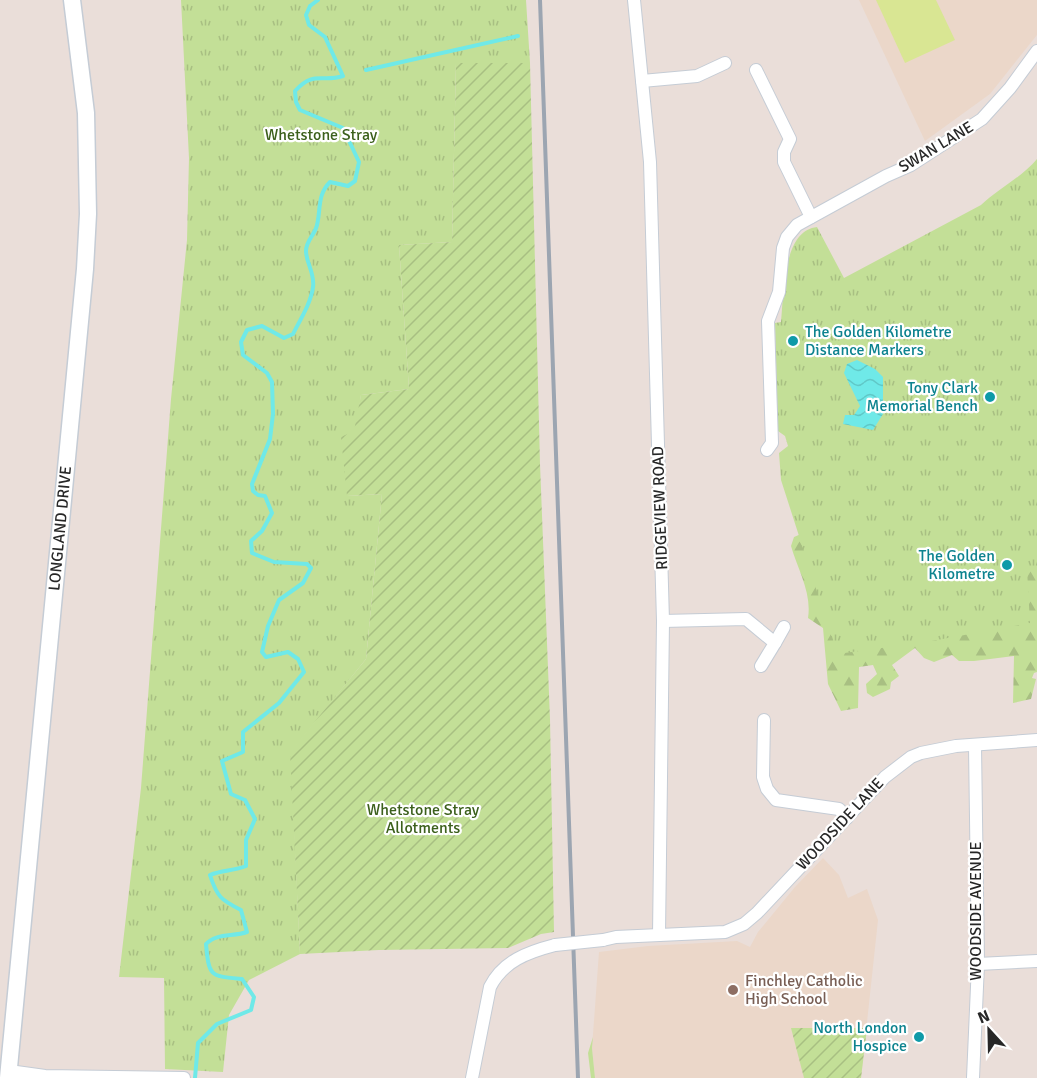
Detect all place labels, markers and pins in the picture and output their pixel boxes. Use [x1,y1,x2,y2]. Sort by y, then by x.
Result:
place label: The Golden Kilometre Distance Markers [805,322,952,360]
marker: The Golden Kilometre Distance Markers [786,334,800,348]
place label: Tony Clark Memorial Bench [867,378,978,416]
marker: Tony Clark Memorial Bench [983,390,997,404]
place label: The Golden Kilometre [918,546,995,584]
marker: The Golden Kilometre [1000,558,1014,572]
place label: Finchley Catholic High School [745,971,863,1009]
marker: Finchley Catholic High School [726,983,740,997]
place label: North London Hospice [813,1018,907,1056]
marker: North London Hospice [912,1030,926,1044]

